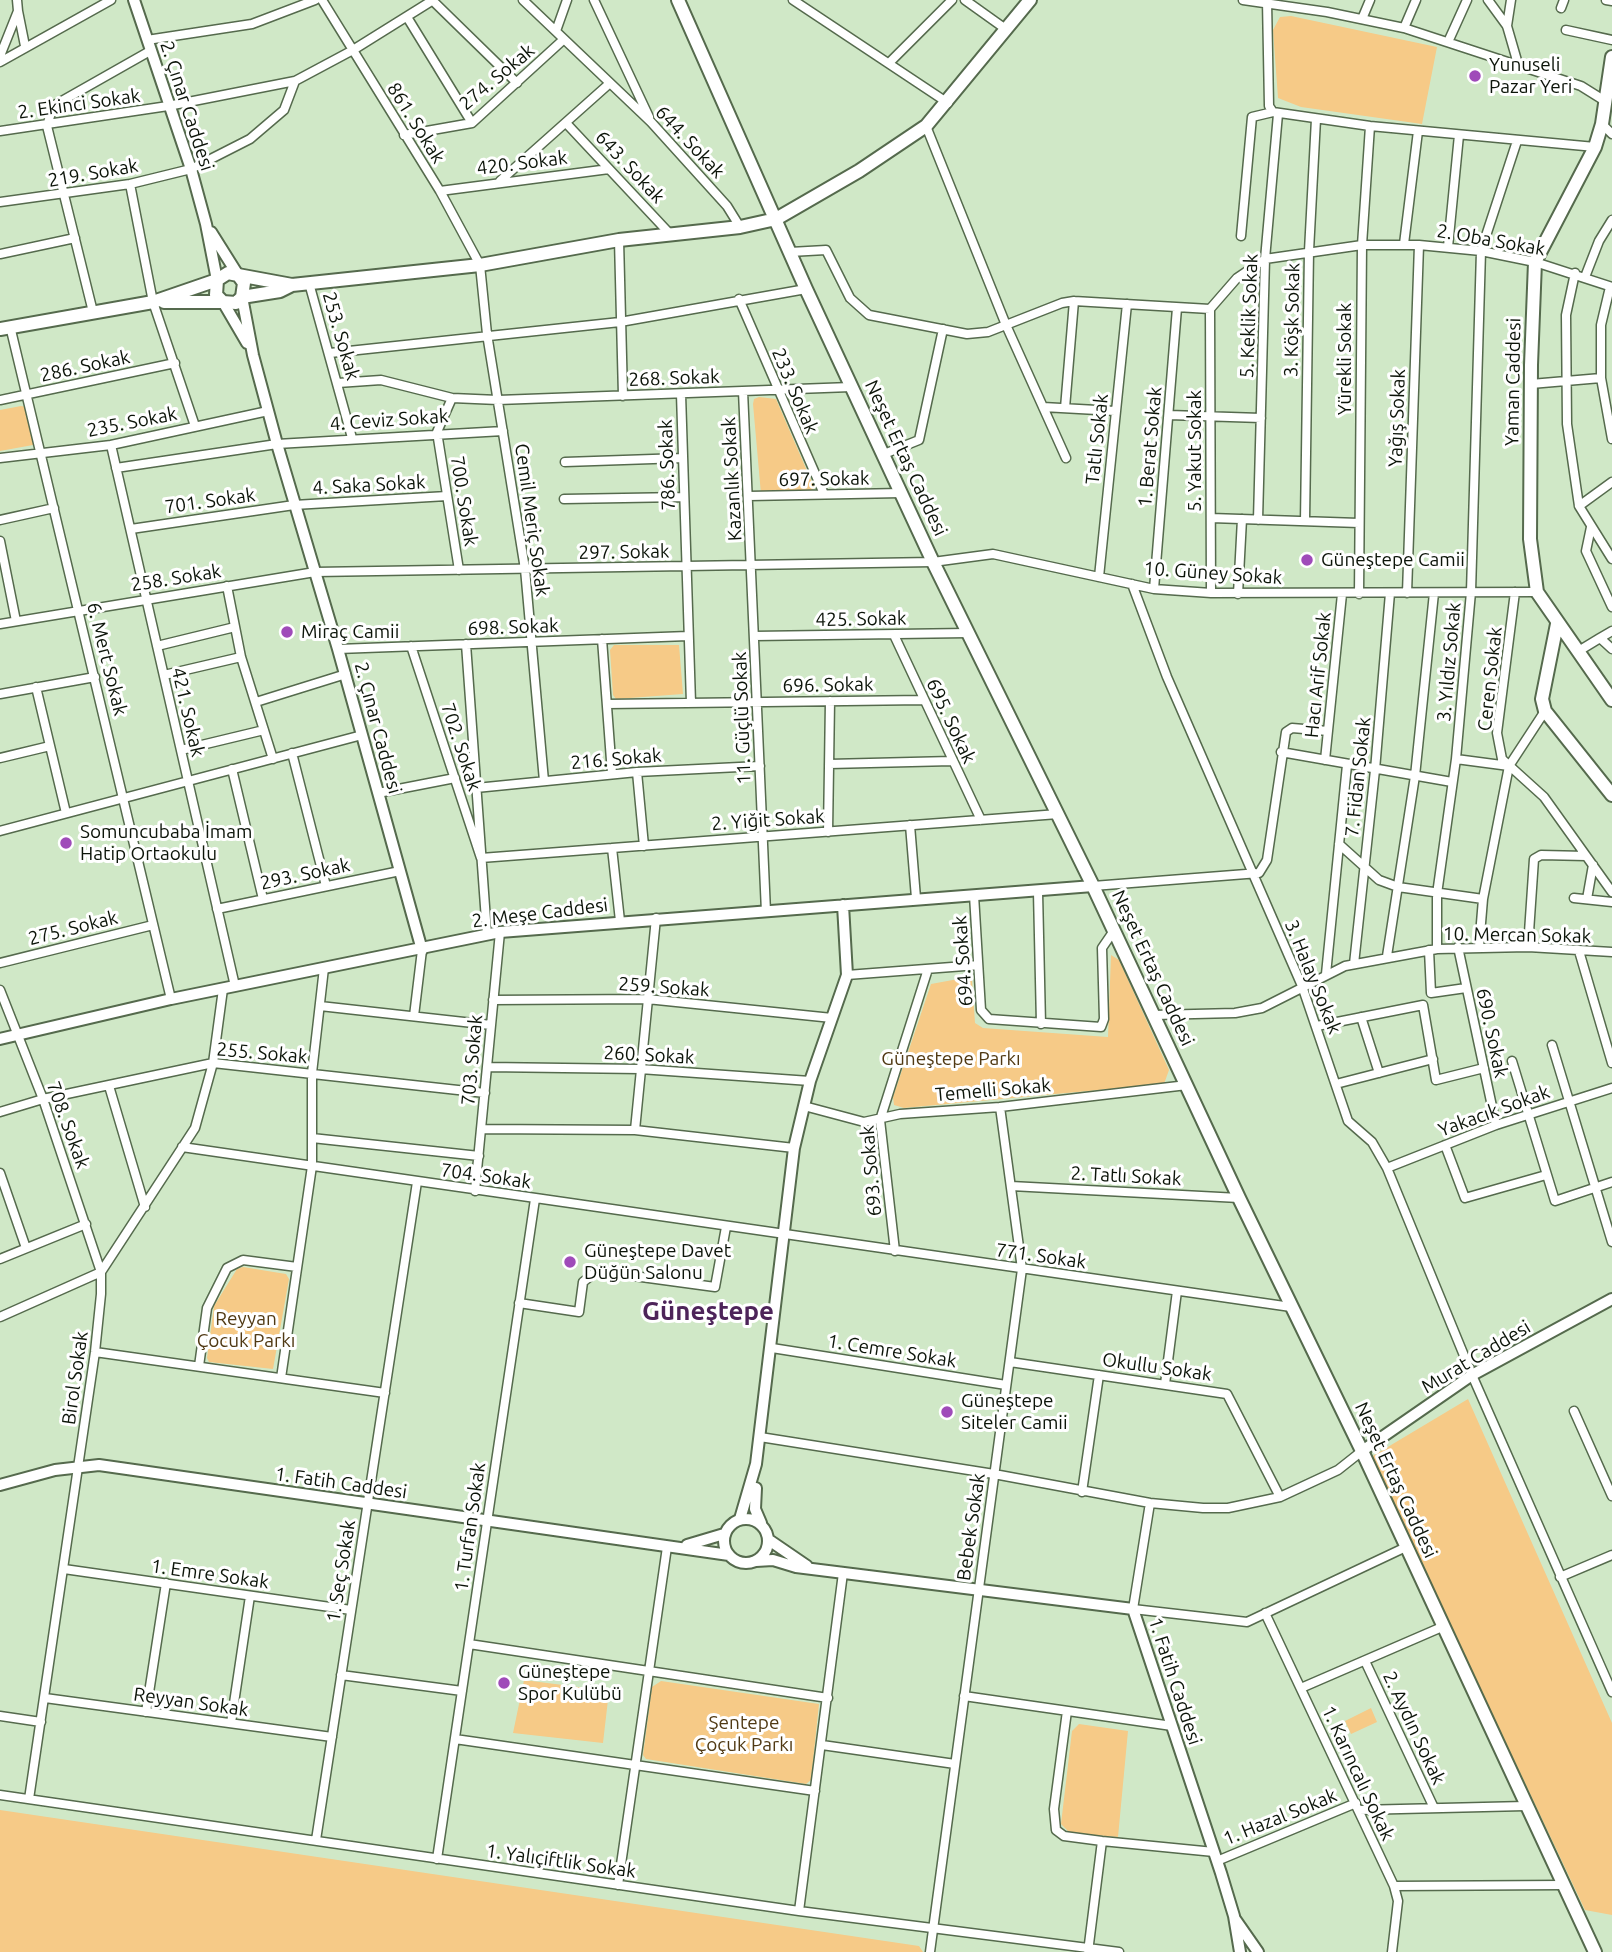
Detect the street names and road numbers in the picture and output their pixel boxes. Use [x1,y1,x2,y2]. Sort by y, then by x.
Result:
street label: 2. Çınar Caddesi [155,38,219,174]
street label: 274. Sokak [455,39,539,115]
street label: 861. Sokak [382,78,450,168]
street label: 2. Ekinci Sokak [16,84,142,124]
street label: 644. Sokak [651,101,729,183]
street label: 643. Sokak [591,126,669,208]
street label: 420. Sokak [475,146,569,180]
street label: 219. Sokak [46,154,140,192]
street label: 2. Oba Sokak [1435,219,1547,261]
street label: 5. Keklik Sokak [1235,253,1263,379]
street label: 3. Köşk Sokak [1280,263,1304,377]
street label: 253. Sokak [317,289,365,383]
street label: Yürekli Sokak [1334,303,1356,415]
street label: Yaman Caddesi [1500,318,1526,446]
street label: 286. Sokak [38,345,132,387]
street label: 233. Sokak [767,345,823,437]
street label: 268. Sokak [628,365,720,391]
street label: Yağış Sokak [1384,369,1410,467]
street label: Neşet Ertaş Caddesi [860,376,952,540]
street label: 1. Berat Sokak [1133,386,1167,508]
street label: 5. Yakut Sokak [1184,390,1206,512]
street label: Tatlı Sokak [1081,393,1113,485]
street label: 235. Sokak [85,402,179,442]
street label: 4. Ceviz Sokak [329,404,449,436]
street label: Kazanlık Sokak [717,416,747,542]
street label: 786. Sokak [654,419,680,511]
street label: Cemil Meriç Sokak [510,442,554,598]
street label: 700. Sokak [446,454,482,548]
street label: 697. Sokak [778,467,870,491]
street label: 4. Saka Sokak [312,471,426,499]
street label: 701. Sokak [163,483,257,519]
street label: 297. Sokak [578,540,670,564]
street label: 10. Güney Sokak [1143,557,1283,589]
street label: 258. Sokak [129,560,223,596]
street label: 6. Mert Sokak [82,600,132,718]
street label: 3. Yıldız Sokak [1432,601,1466,723]
street label: 425. Sokak [815,607,907,631]
street label: Hacı Arif Sokak [1300,611,1336,739]
street label: 698. Sokak [467,614,559,640]
street label: Ceren Sokak [1473,626,1507,732]
street label: 11. Güçlü Sokak [728,651,756,785]
street label: 2. Çınar Caddesi [349,660,407,796]
street label: 421. Sokak [167,665,209,759]
street label: 696. Sokak [782,673,874,697]
street label: 695. Sokak [921,675,981,767]
street label: 702. Sokak [436,700,486,794]
street label: 7. Fidan Sokak [1340,716,1376,838]
street label: 216. Sokak [570,744,662,774]
street label: 2. Yiğit Sokak [711,805,825,835]
street label: 293. Sokak [258,853,352,895]
street label: Neşet Ertaş Caddesi [1107,886,1199,1050]
street label: 2. Meşe Caddesi [471,893,609,933]
street label: 275. Sokak [26,906,120,950]
street label: 694. Sokak [948,915,978,1007]
street label: 3. Halay Sokak [1280,917,1346,1037]
street label: 10. Mercan Sokak [1443,922,1591,948]
street label: 259. Sokak [618,972,710,1002]
street label: 690. Sokak [1471,986,1513,1080]
street label: 703. Sokak [457,1014,487,1106]
street label: 255. Sokak [216,1038,308,1068]
street label: 260. Sokak [603,1041,695,1069]
street label: Temelli Sokak [934,1074,1052,1106]
street label: 708. Sokak [42,1078,94,1172]
street label: Yakacık Sokak [1435,1080,1553,1142]
street label: 693. Sokak [856,1125,886,1217]
street label: 704. Sokak [439,1158,533,1194]
street label: 2. Tatlı Sokak [1070,1162,1182,1190]
street label: 771. Sokak [994,1238,1088,1274]
street label: Murat Caddesi [1417,1316,1535,1398]
street label: Birol Sokak [57,1330,93,1426]
street label: 1. Cemre Sokak [826,1330,958,1372]
street label: Okullu Sokak [1101,1348,1213,1386]
street label: Neşet Ertaş Caddesi [1350,1398,1442,1562]
street label: 1. Turfan Sokak [450,1461,490,1593]
street label: 1. Fatih Caddesi [274,1462,408,1504]
street label: Bebek Sokak [952,1472,990,1582]
street label: 1. Seç Sokak [322,1518,360,1624]
street label: 1. Emre Sokak [150,1554,270,1594]
street label: 1. Fatih Caddesi [1144,1614,1206,1748]
street label: 2. Aydın Sokak [1378,1668,1450,1788]
street label: Reyyan Sokak [132,1683,250,1721]
street label: 1. Karıncalı Sokak [1317,1702,1399,1844]
street label: 1. Hazal Sokak [1220,1784,1340,1850]
street label: 1. Yalıçiftlik Sokak [485,1839,637,1883]

